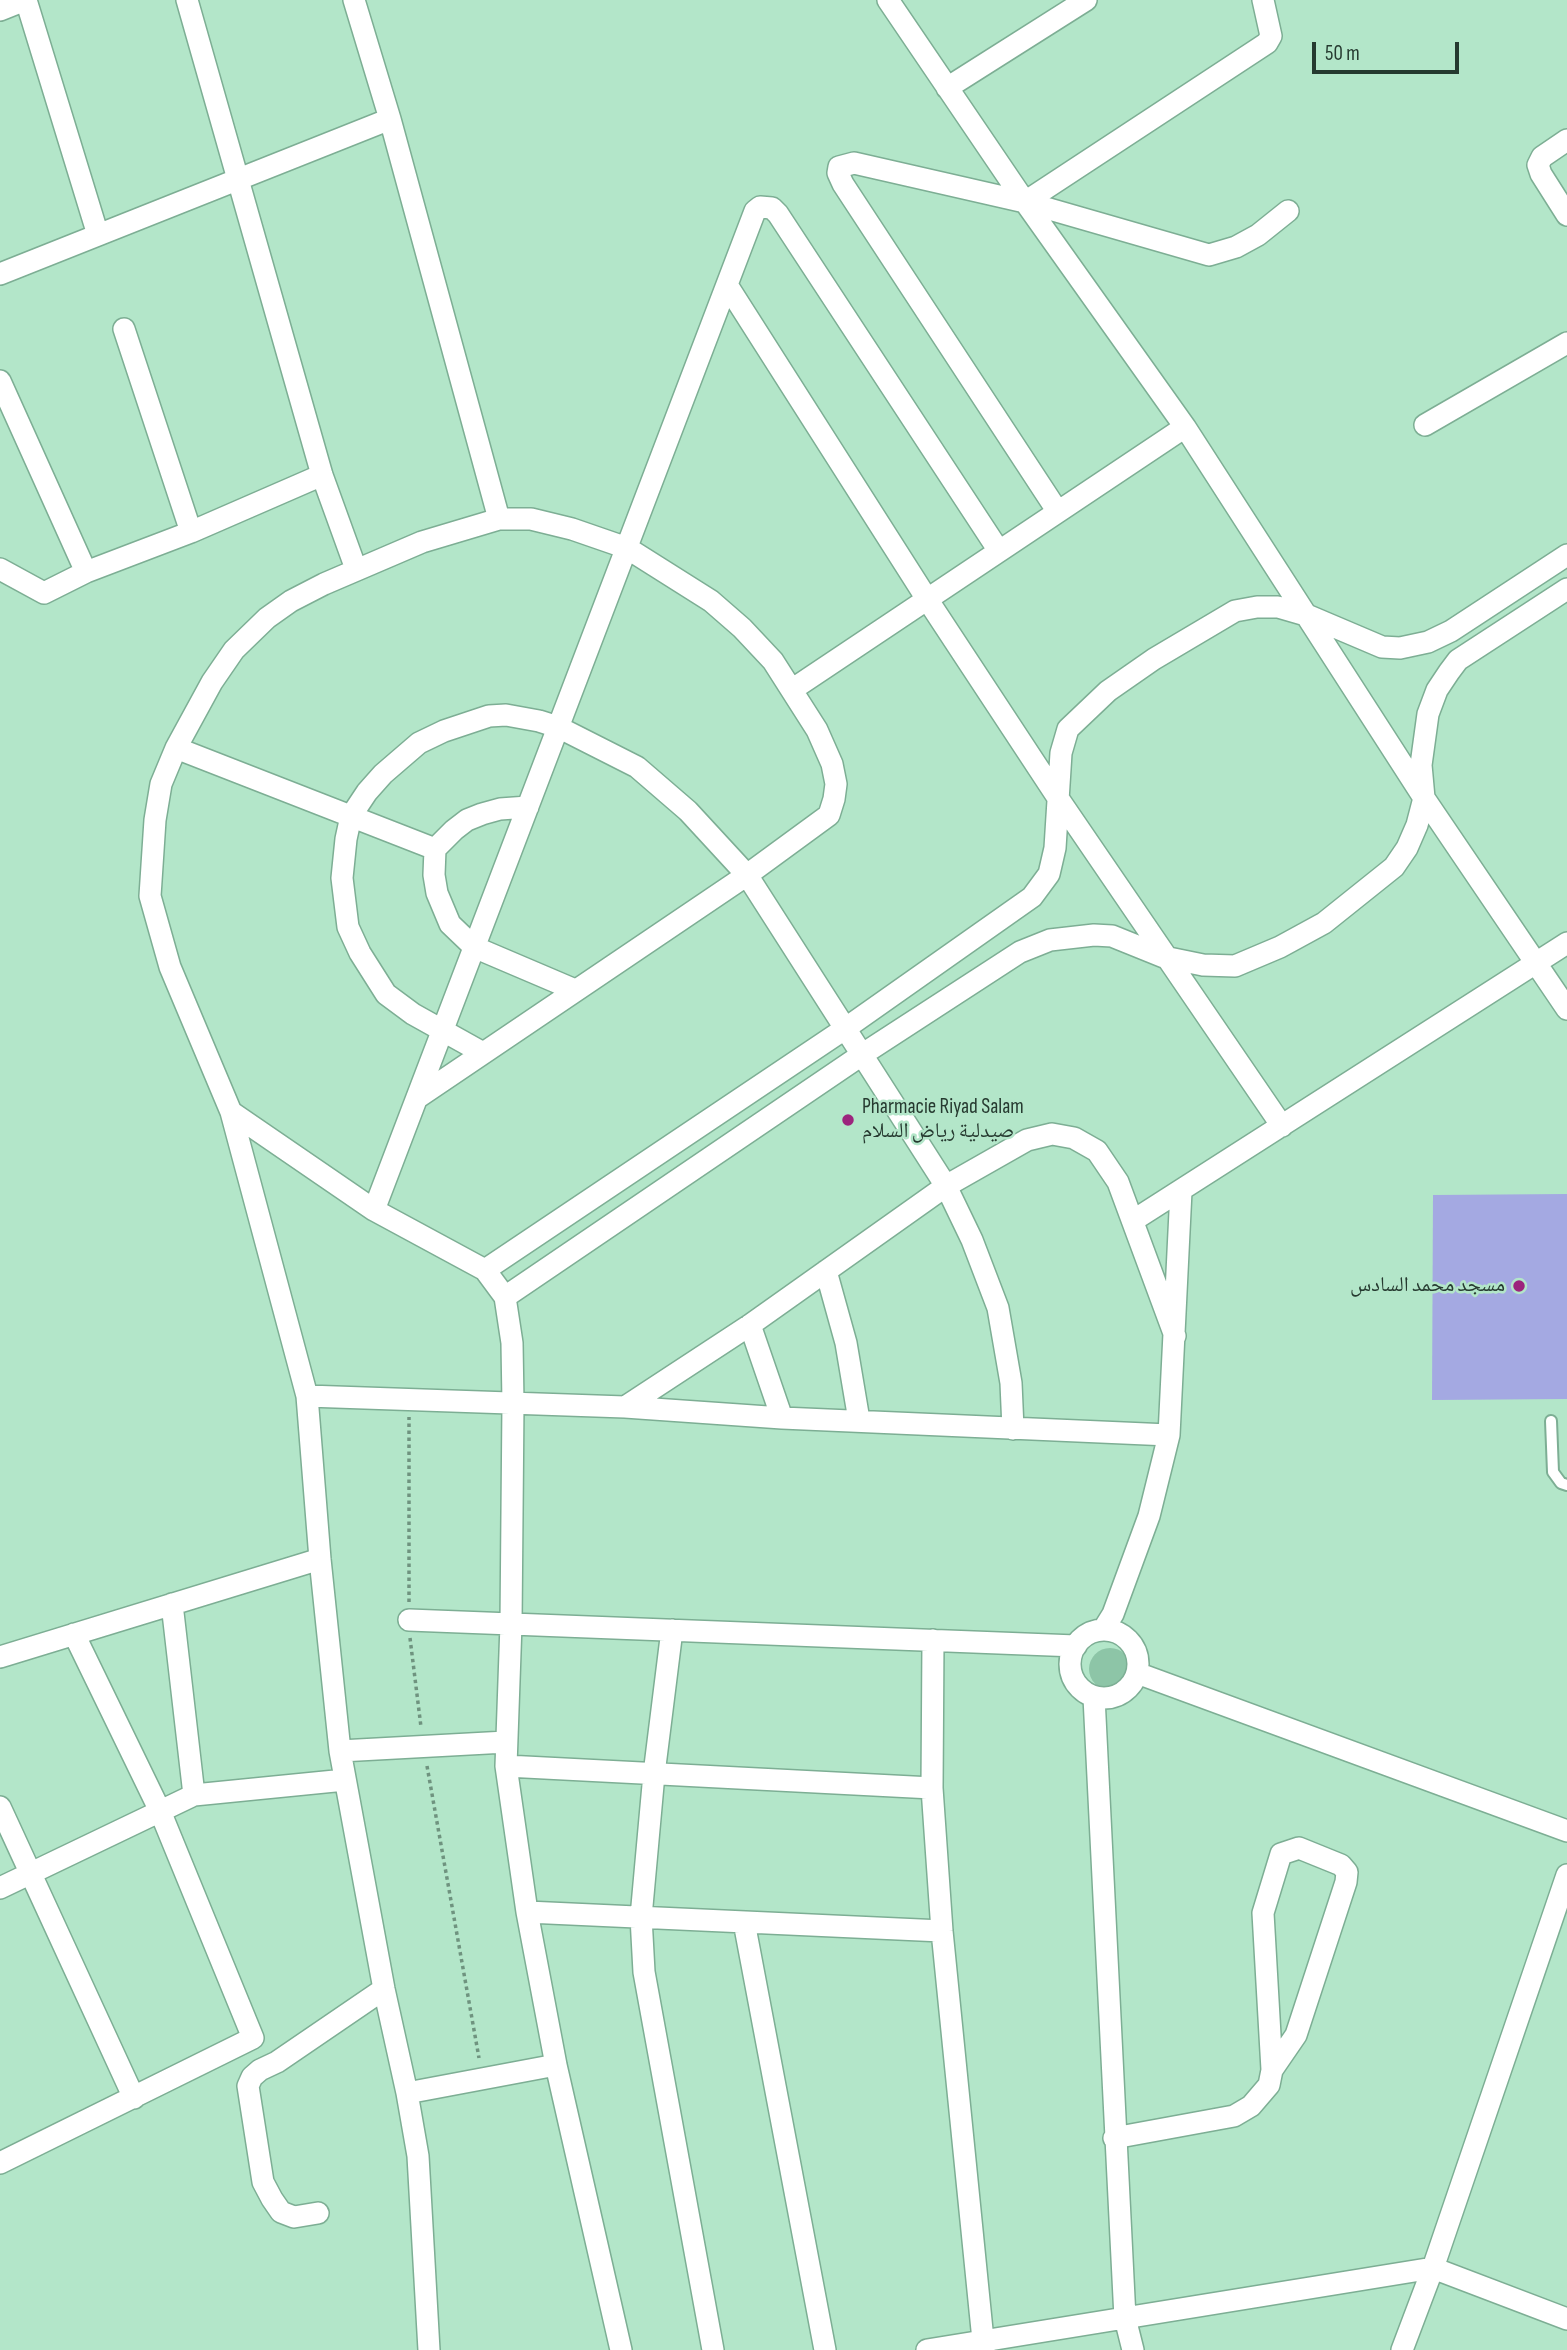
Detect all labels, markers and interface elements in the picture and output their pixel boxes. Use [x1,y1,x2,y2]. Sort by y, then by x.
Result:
scale bar [1315,28,1462,72]
text: 50 m [1325,41,1360,66]
place label: Pharmacie Riyad Salam صيدلية رياض السلام [862,1095,1024,1145]
marker: Pharmacie Riyad Salam صيدلية رياض السلام [840,1112,856,1128]
place label: مسجد محمد السادس [1350,1273,1505,1299]
marker: مسجد محمد السادس [1511,1278,1527,1294]

